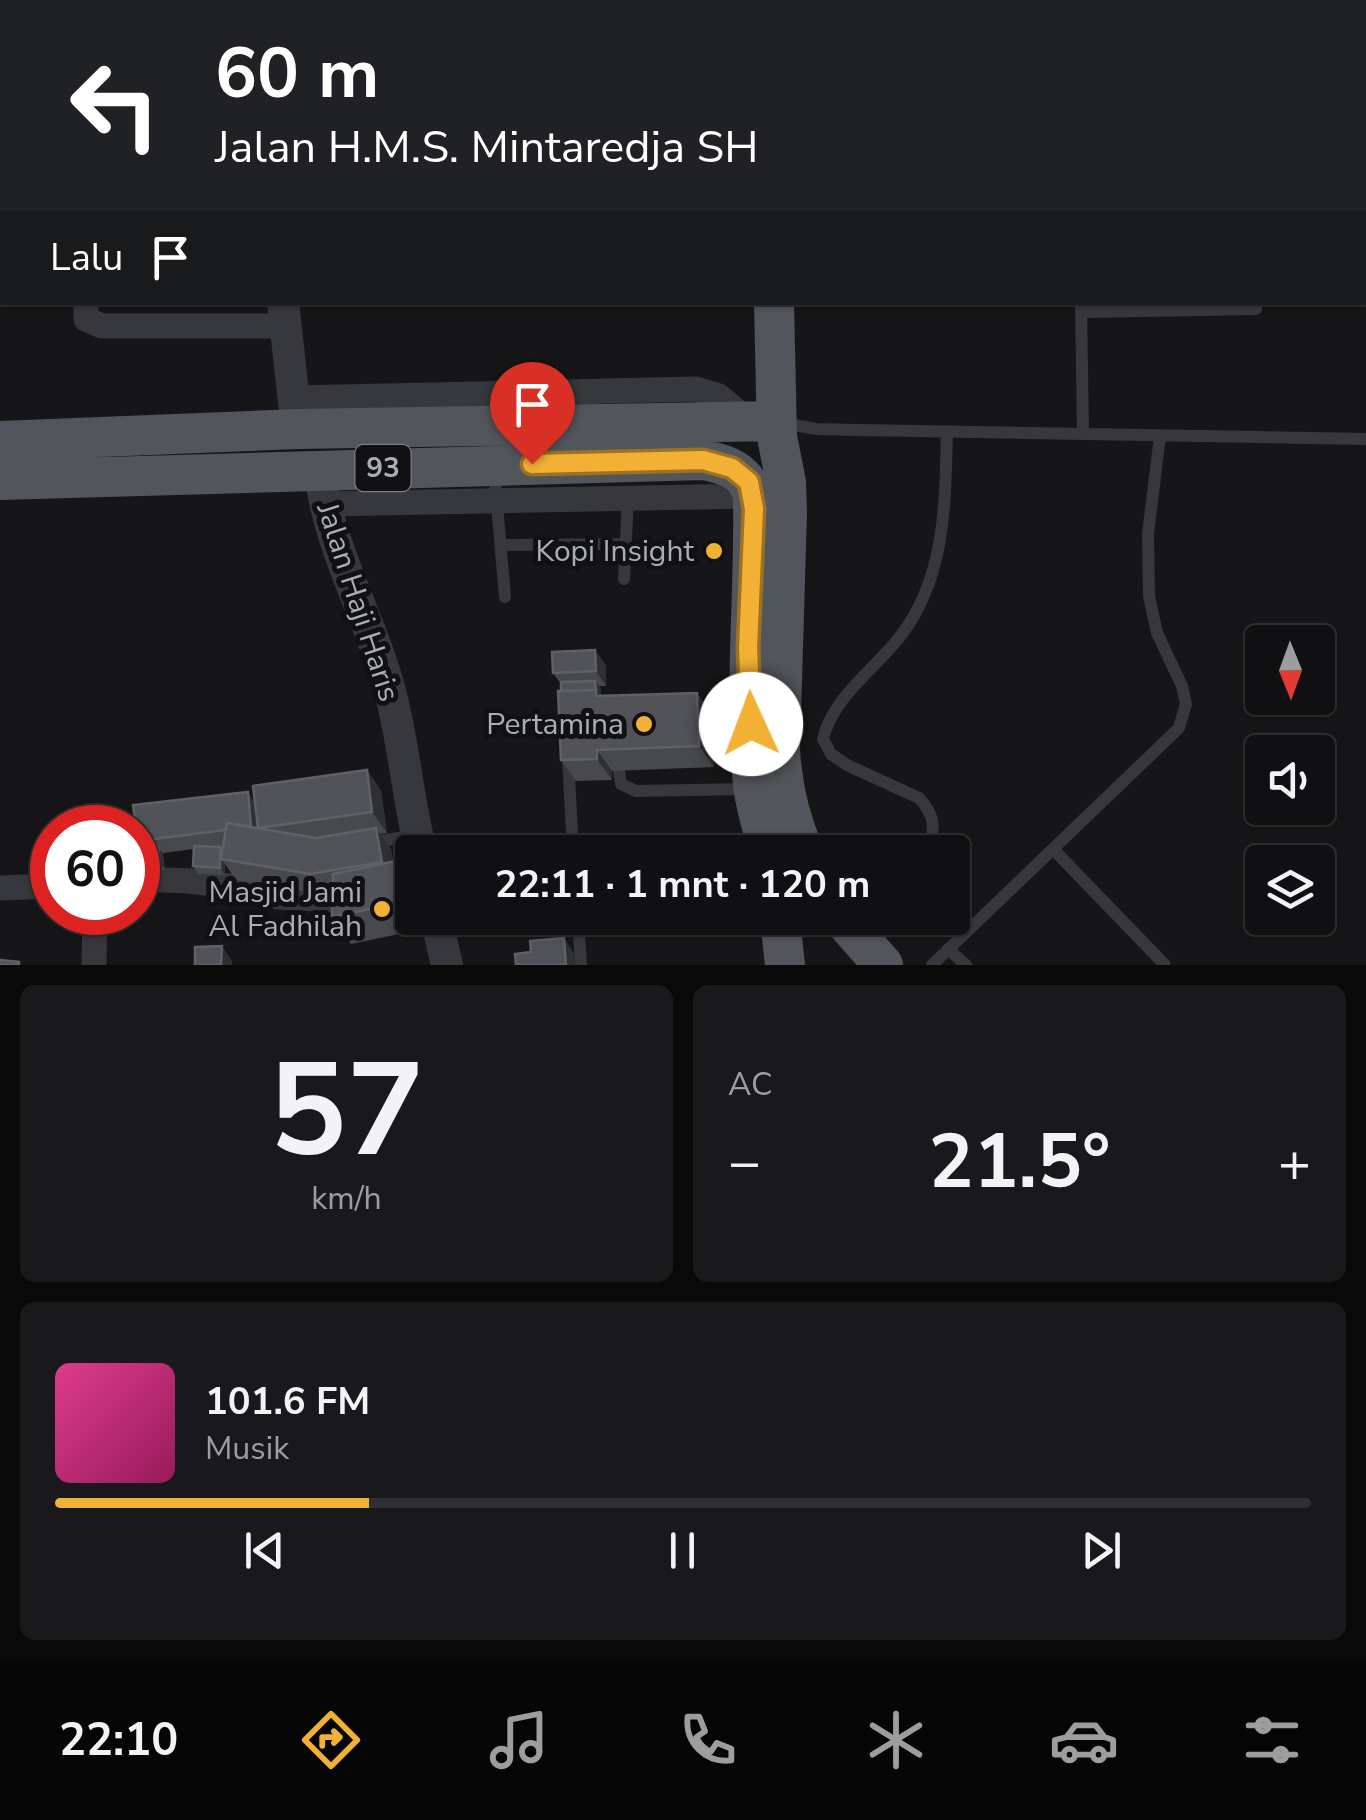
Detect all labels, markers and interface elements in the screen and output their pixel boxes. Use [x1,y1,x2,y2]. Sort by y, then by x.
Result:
text: 60 m [215,26,379,122]
icon: left [50,40,180,170]
text: Jalan H.M.S. Mintaredja SH [215,117,759,178]
icon: arrive [143,230,198,285]
text: Lalu [50,232,123,283]
pin [490,362,575,465]
icon: arrive [505,377,560,432]
road number: 93 [356,445,410,491]
street label: Jalan Haji Haris [306,497,409,707]
place label: Kopi Insight [536,531,694,572]
marker: Kopi Insight [703,540,725,562]
north arrow [1245,625,1335,715]
map controls [1245,625,1335,935]
position arrow [699,672,803,776]
place label: Pertamina [486,704,624,745]
marker: Pertamina [633,713,655,735]
button: sound [1245,735,1335,825]
speed limit sign: 60 [30,805,160,935]
button: layers [1245,845,1335,935]
text: 22:11 · 1 mnt · 120 m [495,859,870,910]
place label: Masjid Jami Al Fadhilah [208,872,362,947]
marker: Masjid Jami Al Fadhilah [371,898,393,920]
text: 57 [268,1023,425,1200]
text: AC [728,1063,772,1106]
text: 21.5° [928,1111,1111,1213]
text: − [728,1125,761,1200]
text: + [1278,1125,1311,1200]
text: km/h [311,1177,382,1220]
text: 101.6 FM [205,1376,370,1427]
text: Musik [205,1427,289,1470]
icon: previous [237,1523,292,1578]
icon: pause [655,1523,710,1578]
icon: next [1074,1523,1129,1578]
icon: directions [296,1705,366,1775]
icon: music [484,1705,554,1775]
icon: phone [673,1705,743,1775]
icon: climate [861,1705,931,1775]
icon: car [1049,1705,1119,1775]
icon: filters [1237,1705,1307,1775]
text: 22:10 [59,1710,178,1771]

